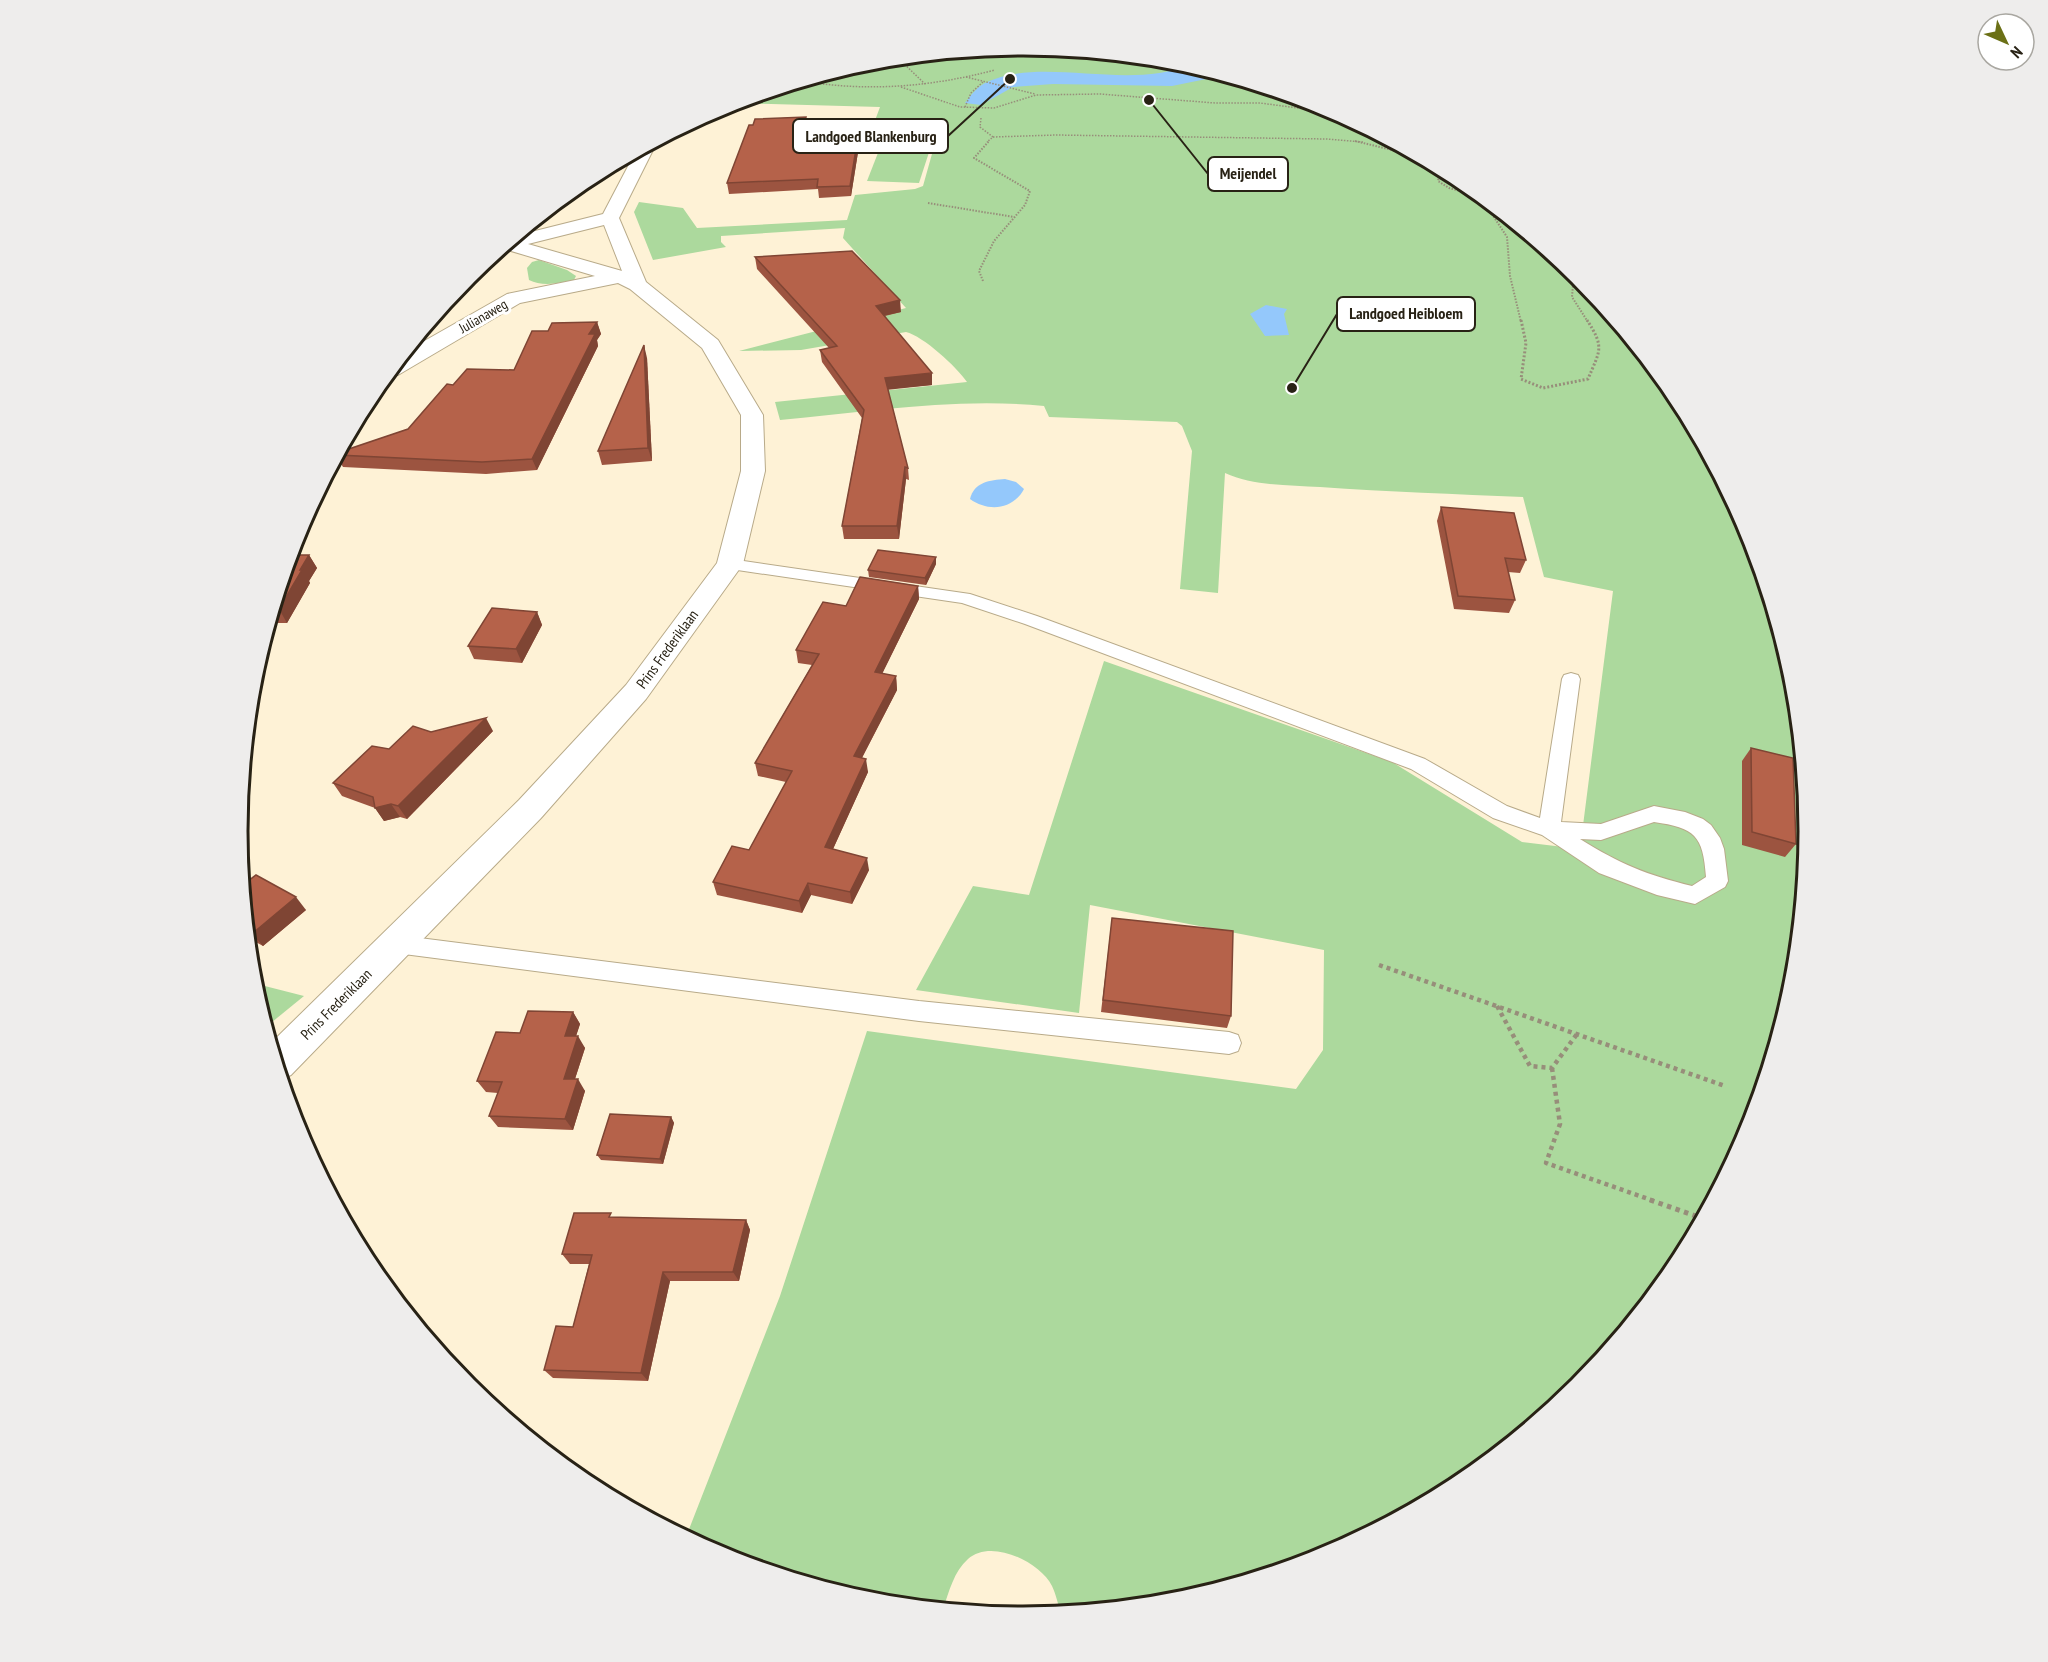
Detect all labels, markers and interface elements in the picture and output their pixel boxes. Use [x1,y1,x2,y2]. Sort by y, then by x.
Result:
north arrow [1976,12,2036,72]
text: N [2007,42,2027,62]
callout: Landgoed Blankenburg [793,119,948,153]
text: Landgoed Blankenburg [805,126,937,146]
callout: Meijendel [1208,157,1288,191]
text: Meijendel [1220,163,1276,183]
street label: Julianaweg [455,295,510,338]
callout: Landgoed Heibloem [1337,297,1475,331]
text: Landgoed Heibloem [1349,303,1463,323]
street label: Prins Frederiklaan [632,606,702,692]
street label: Prins Frederiklaan [296,964,376,1044]

